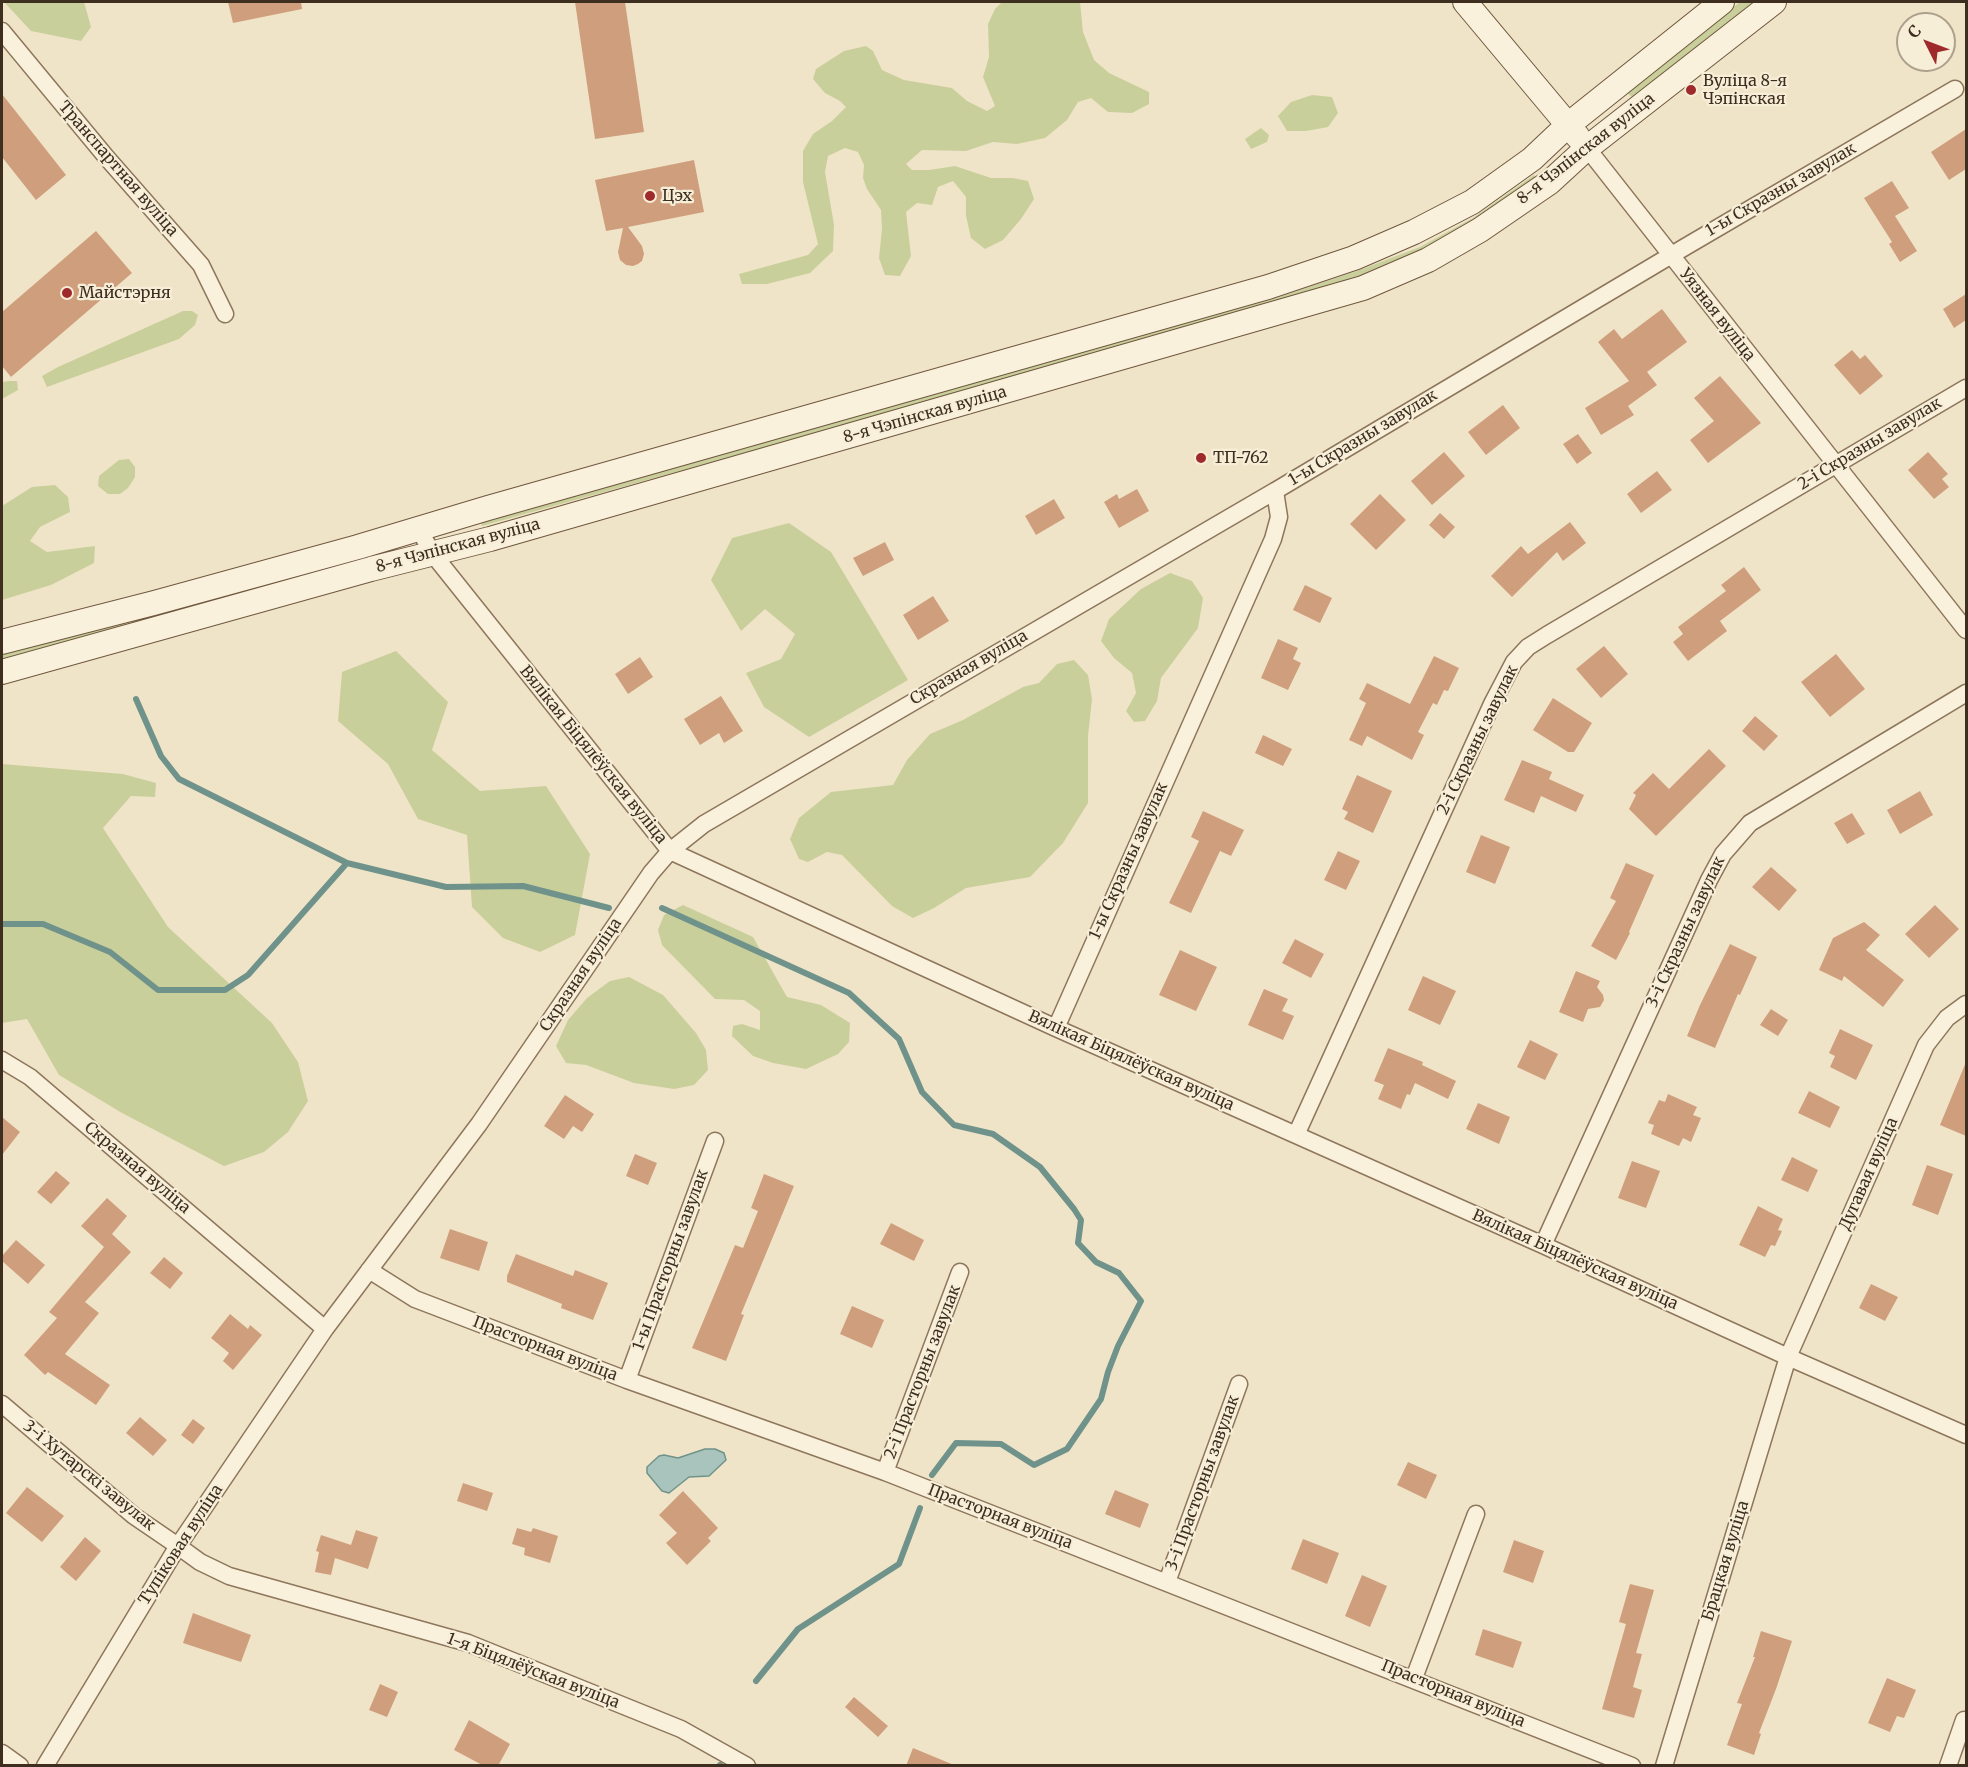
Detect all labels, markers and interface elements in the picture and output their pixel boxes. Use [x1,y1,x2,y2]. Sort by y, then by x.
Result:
north arrow [1896,12,1956,72]
text: С [1903,21,1925,42]
place label: Вуліца 8-я Чэпінская [1703,71,1787,109]
marker: Вуліца 8-я Чэпінская [1684,83,1698,97]
street label: 8-я Чэпінская вуліца [1513,89,1659,209]
street label: Транспартная вуліца [54,98,182,240]
street label: 1-ы Скразны завулак [1703,139,1859,241]
place label: Цэх [662,186,692,206]
marker: Цэх [643,189,657,203]
street label: Уязная вуліца [1675,265,1759,365]
place label: Майстэрня [79,283,171,303]
marker: Майстэрня [60,286,74,300]
street label: 8-я Чэпінская вуліца [841,382,1009,448]
street label: 1-ы Скразны завулак [1285,386,1441,490]
street label: 2-і Скразны завулак [1795,394,1945,494]
place label: ТП-762 [1213,448,1269,468]
marker: ТП-762 [1194,451,1208,465]
street label: 8-я Чэпінская вуліца [374,515,542,577]
street label: Скразная вуліца [907,627,1031,709]
street label: Вялікая Біцялёўская вуліца [515,662,671,848]
street label: 2-і Скразны завулак [1433,662,1523,818]
street label: 1-ы Скразны завулак [1086,779,1172,943]
street label: 3-і Скразны завулак [1643,853,1729,1011]
street label: Скразная вуліца [536,915,626,1035]
street label: Вялікая Біцялёўская вуліца [1025,1007,1237,1115]
street label: Дугавая вуліца [1836,1115,1902,1233]
street label: Скразная вуліца [80,1118,194,1218]
street label: 1-ы Прасторны завулак [629,1167,713,1353]
street label: Вялікая Біцялёўская вуліца [1469,1206,1681,1314]
street label: 2-і Прасторны завулак [881,1282,965,1462]
street label: Прасторная вуліца [470,1313,620,1385]
street label: 3-і Прасторны завулак [1162,1393,1244,1573]
street label: 3-і Хутарскі завулак [19,1417,159,1535]
street label: Тупіковая вуліца [135,1481,227,1609]
street label: Прасторная вуліца [925,1481,1075,1553]
street label: Брацкая вуліца [1699,1499,1753,1623]
street label: 1-я Біцялёўская вуліца [444,1629,622,1713]
street label: Прасторная вуліца [1378,1656,1528,1732]

